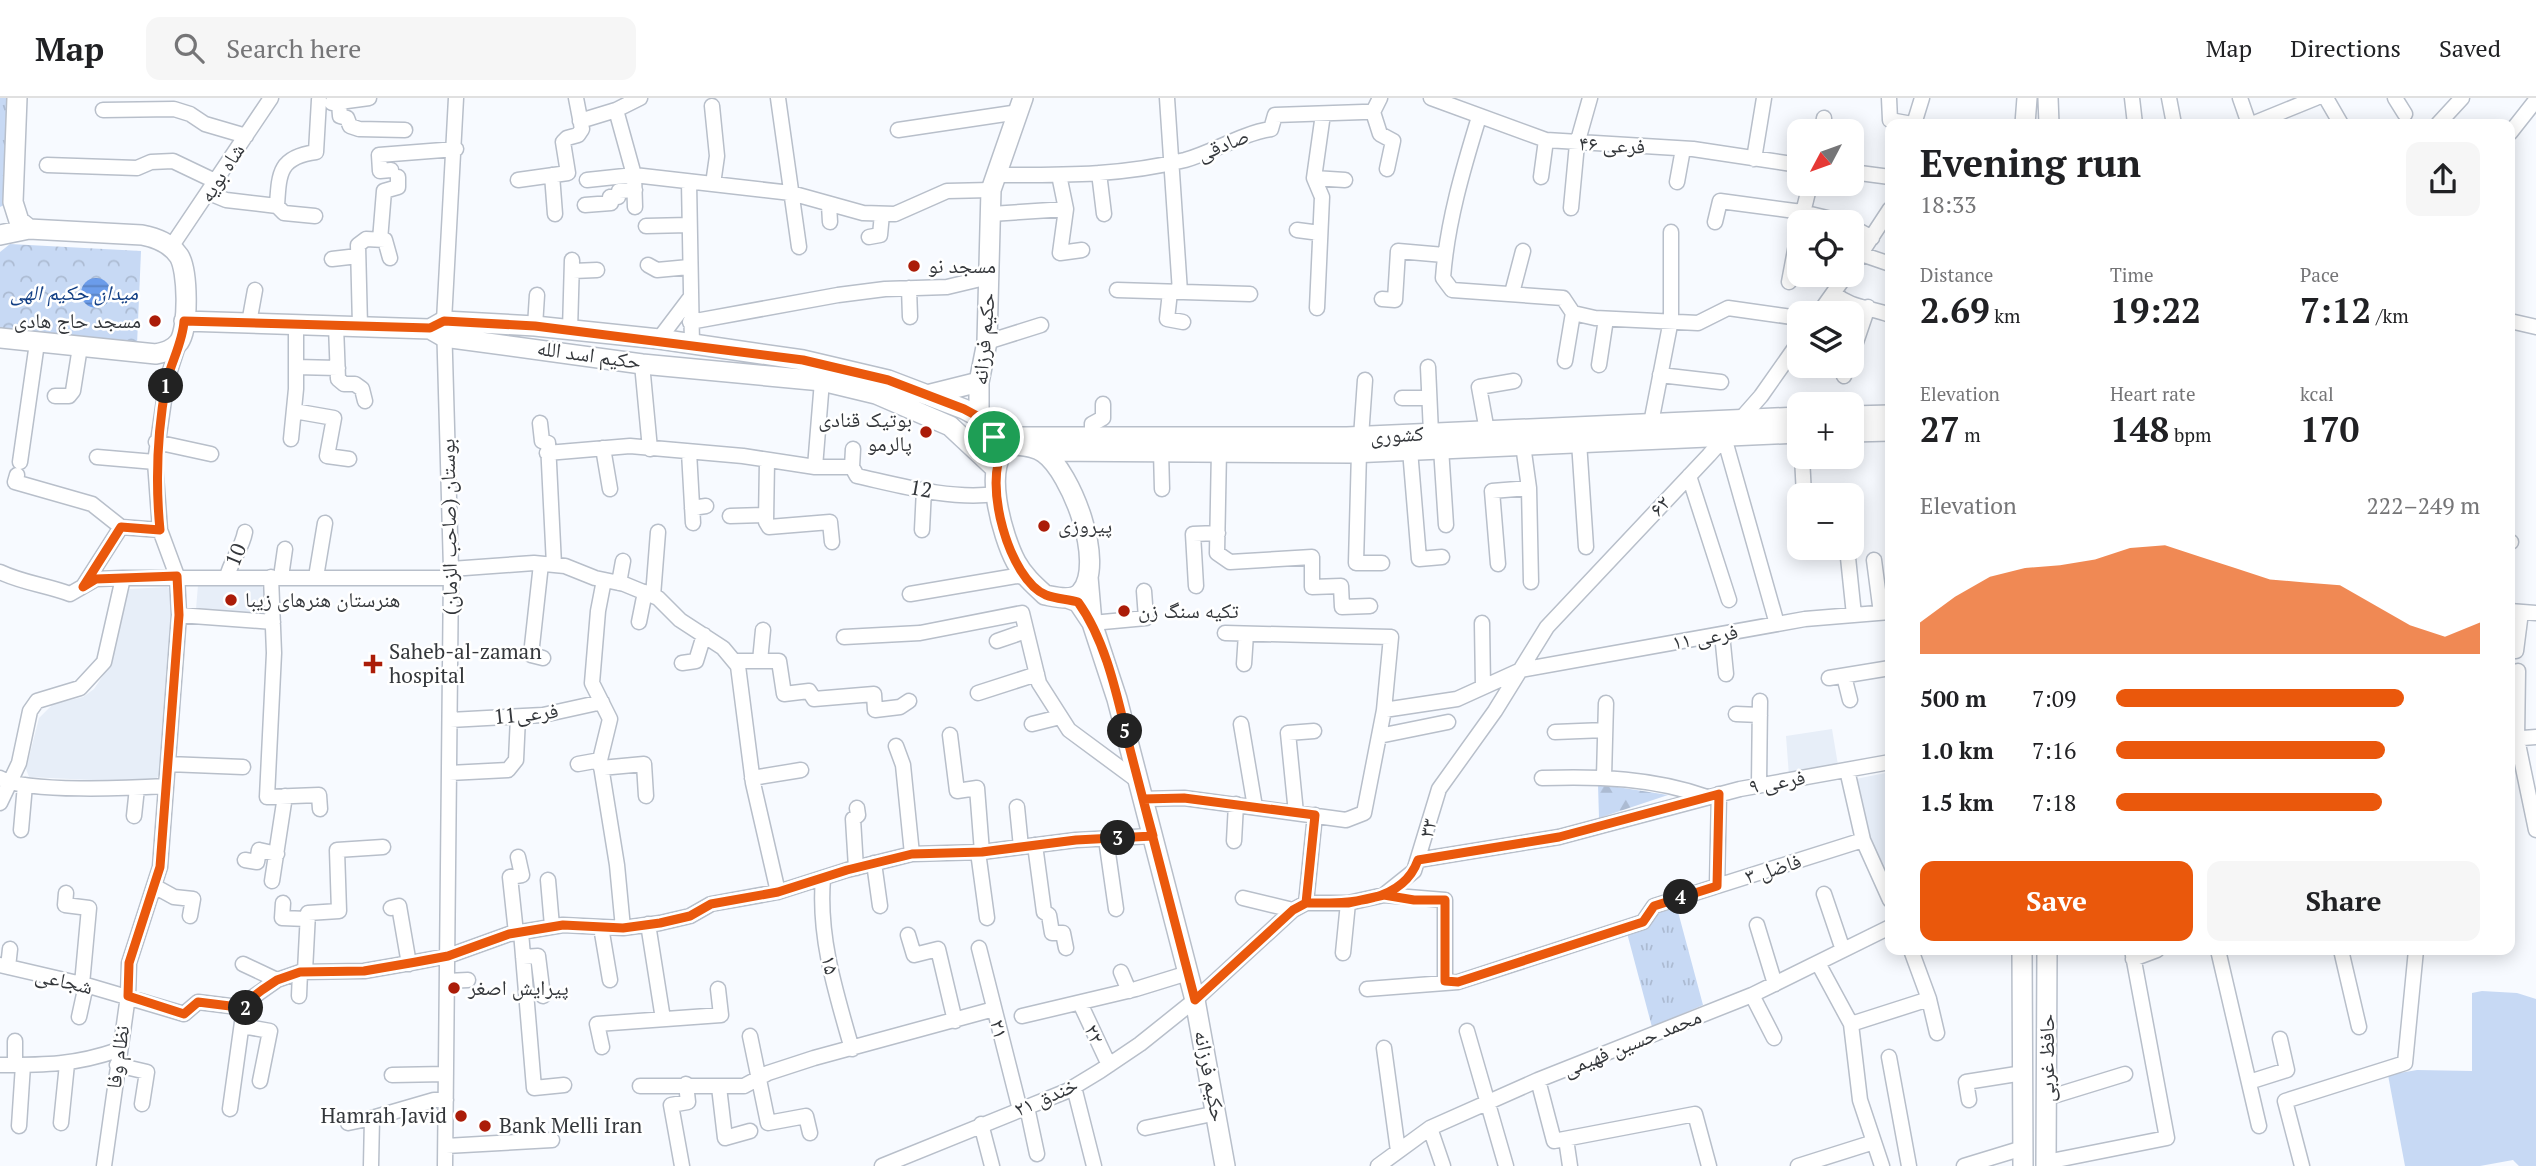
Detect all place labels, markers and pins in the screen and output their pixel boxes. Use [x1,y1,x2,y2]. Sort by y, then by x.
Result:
place label: مسجد نو [928,251,996,279]
marker: مسجد نو [906,258,922,274]
place label: مسجد حاج هادی [14,306,141,334]
marker: مسجد حاج هادی [147,313,163,329]
pin: 1 [148,368,184,404]
place label: بوتیک قنادی پالرمو [818,405,912,457]
pin [964,407,1024,467]
marker: بوتیک قنادی پالرمو [918,424,934,440]
place label: پیروزی [1058,511,1112,539]
marker: پیروزی [1036,518,1052,534]
place label: هنرستان هنرهای زیبا [245,585,400,613]
marker: هنرستان هنرهای زیبا [223,592,239,608]
place label: تکیه سنگ زن [1138,596,1239,624]
marker: تکیه سنگ زن [1116,603,1132,619]
place label: Saheb-al-zaman hospital [389,637,542,689]
marker: Saheb-al-zaman hospital [363,654,383,674]
pin: 5 [1108,714,1142,748]
pin: 3 [1100,820,1136,856]
pin: 4 [1664,880,1698,914]
place label: پیرایش اصغر [467,973,569,1001]
marker: پیرایش اصغر [446,980,462,996]
pin: 2 [229,990,264,1026]
place label: Hamrah Javid [320,1101,447,1129]
marker: Hamrah Javid [453,1108,469,1124]
place label: Bank Melli Iran [499,1111,643,1139]
marker: Bank Melli Iran [477,1118,493,1134]

